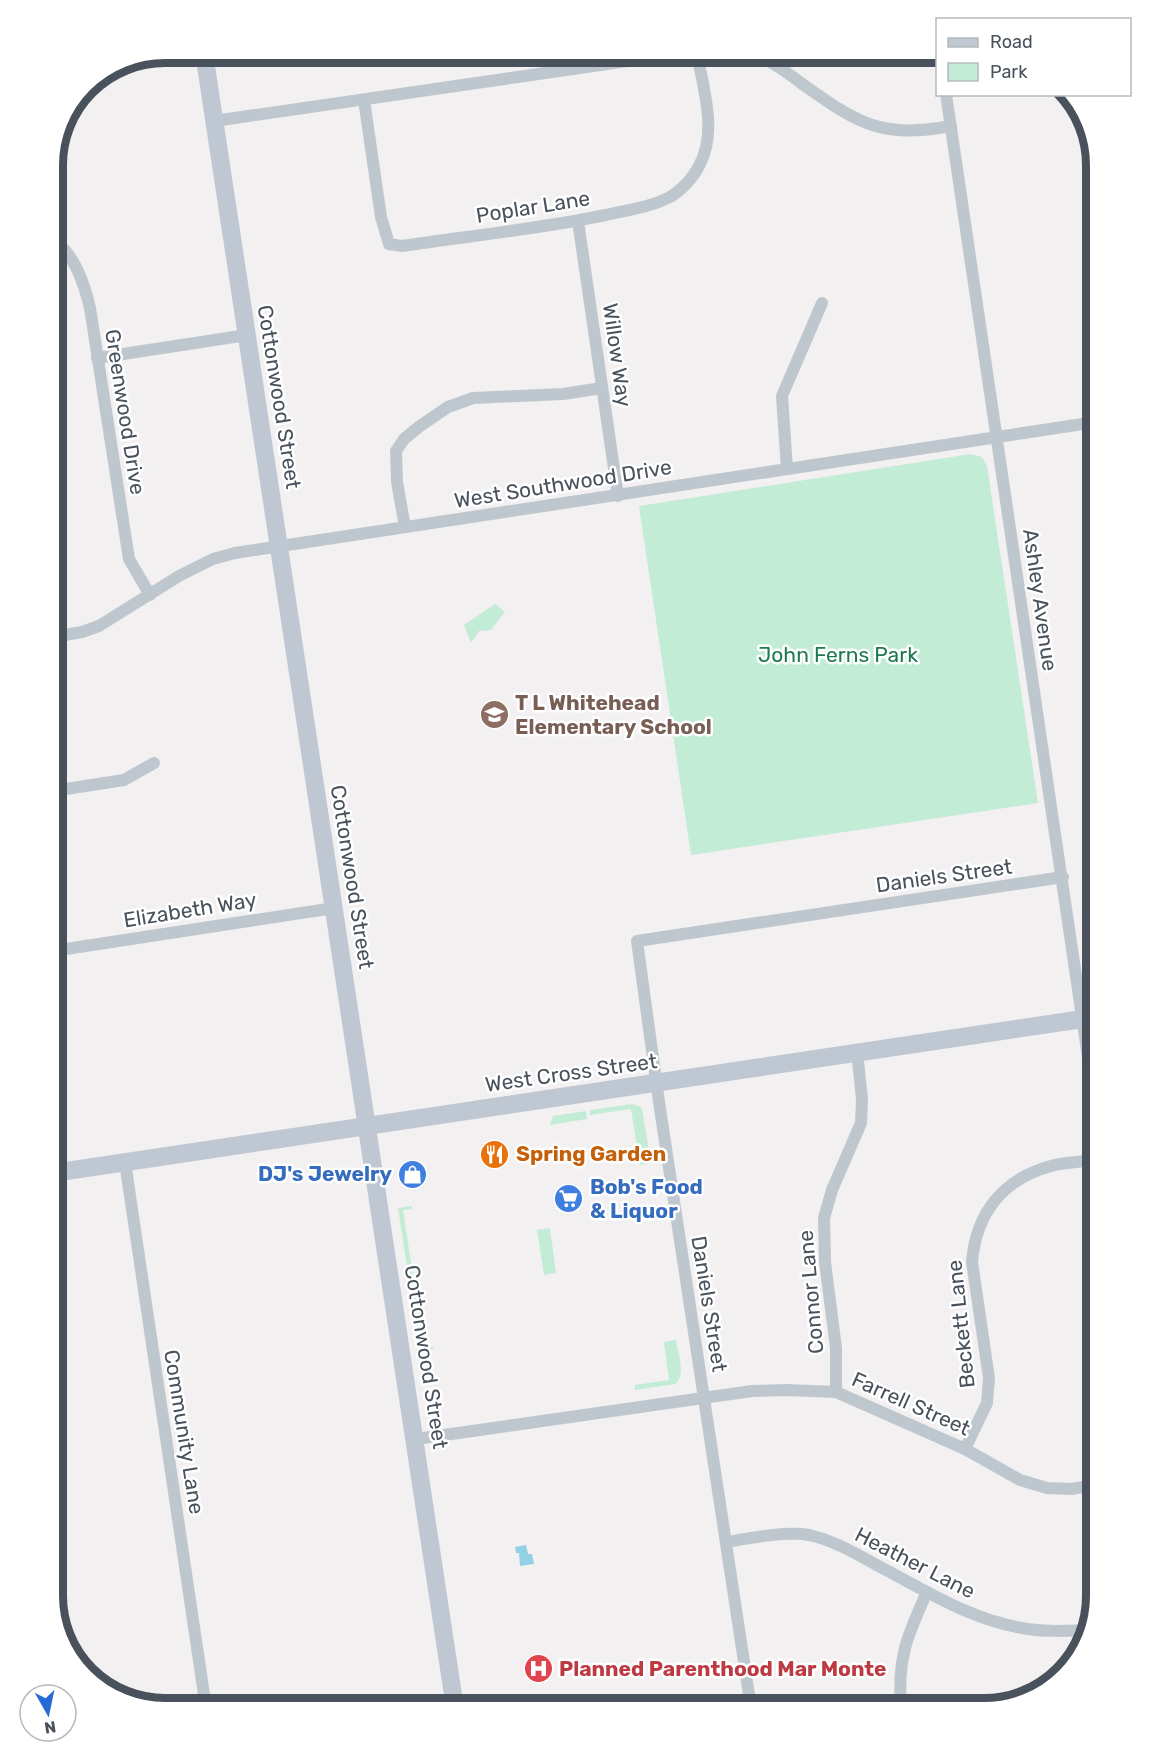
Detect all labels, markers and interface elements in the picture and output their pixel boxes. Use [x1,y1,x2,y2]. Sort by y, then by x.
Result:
legend [936,18,1131,96]
text: Road [990,31,1033,53]
text: Park [990,61,1028,83]
street label: Poplar Lane [474,185,592,228]
street label: Willow Way [598,302,637,409]
street label: Cottonwood Street [253,303,306,491]
street label: Greenwood Drive [100,327,151,496]
street label: West Southwood Drive [452,454,673,513]
street label: Ashley Avenue [1018,527,1063,673]
park label: John Ferns Park [758,642,918,667]
place label: T L Whitehead Elementary School [515,690,712,739]
school or university icon: T L Whitehead Elementary School [478,699,510,731]
street label: Cottonwood Street [326,783,379,971]
street label: Daniels Street [874,854,1014,897]
street label: Elizabeth Way [122,887,259,932]
street label: West Cross Street [483,1048,658,1097]
restaurant icon: Spring Garden [479,1138,511,1170]
place label: Spring Garden [516,1141,666,1166]
shop icon: DJ's Jewelry [397,1158,429,1190]
place label: DJ's Jewelry [258,1161,392,1186]
place label: Bob's Food & Liquor [590,1174,703,1223]
supermarket icon: Bob's Food & Liquor [553,1183,585,1215]
street label: Connor Lane [793,1229,828,1355]
street label: Daniels Street [686,1234,733,1374]
street label: Beckett Lane [941,1259,980,1389]
street label: Cottonwood Street [400,1263,453,1451]
street label: Community Lane [159,1348,210,1516]
street label: Farrell Street [848,1366,974,1441]
street label: Heather Lane [851,1522,980,1604]
hospital icon: Planned Parenthood Mar Monte [522,1653,554,1685]
place label: Planned Parenthood Mar Monte [559,1656,887,1681]
north arrow [18,1683,78,1743]
text: N [43,1717,57,1738]

